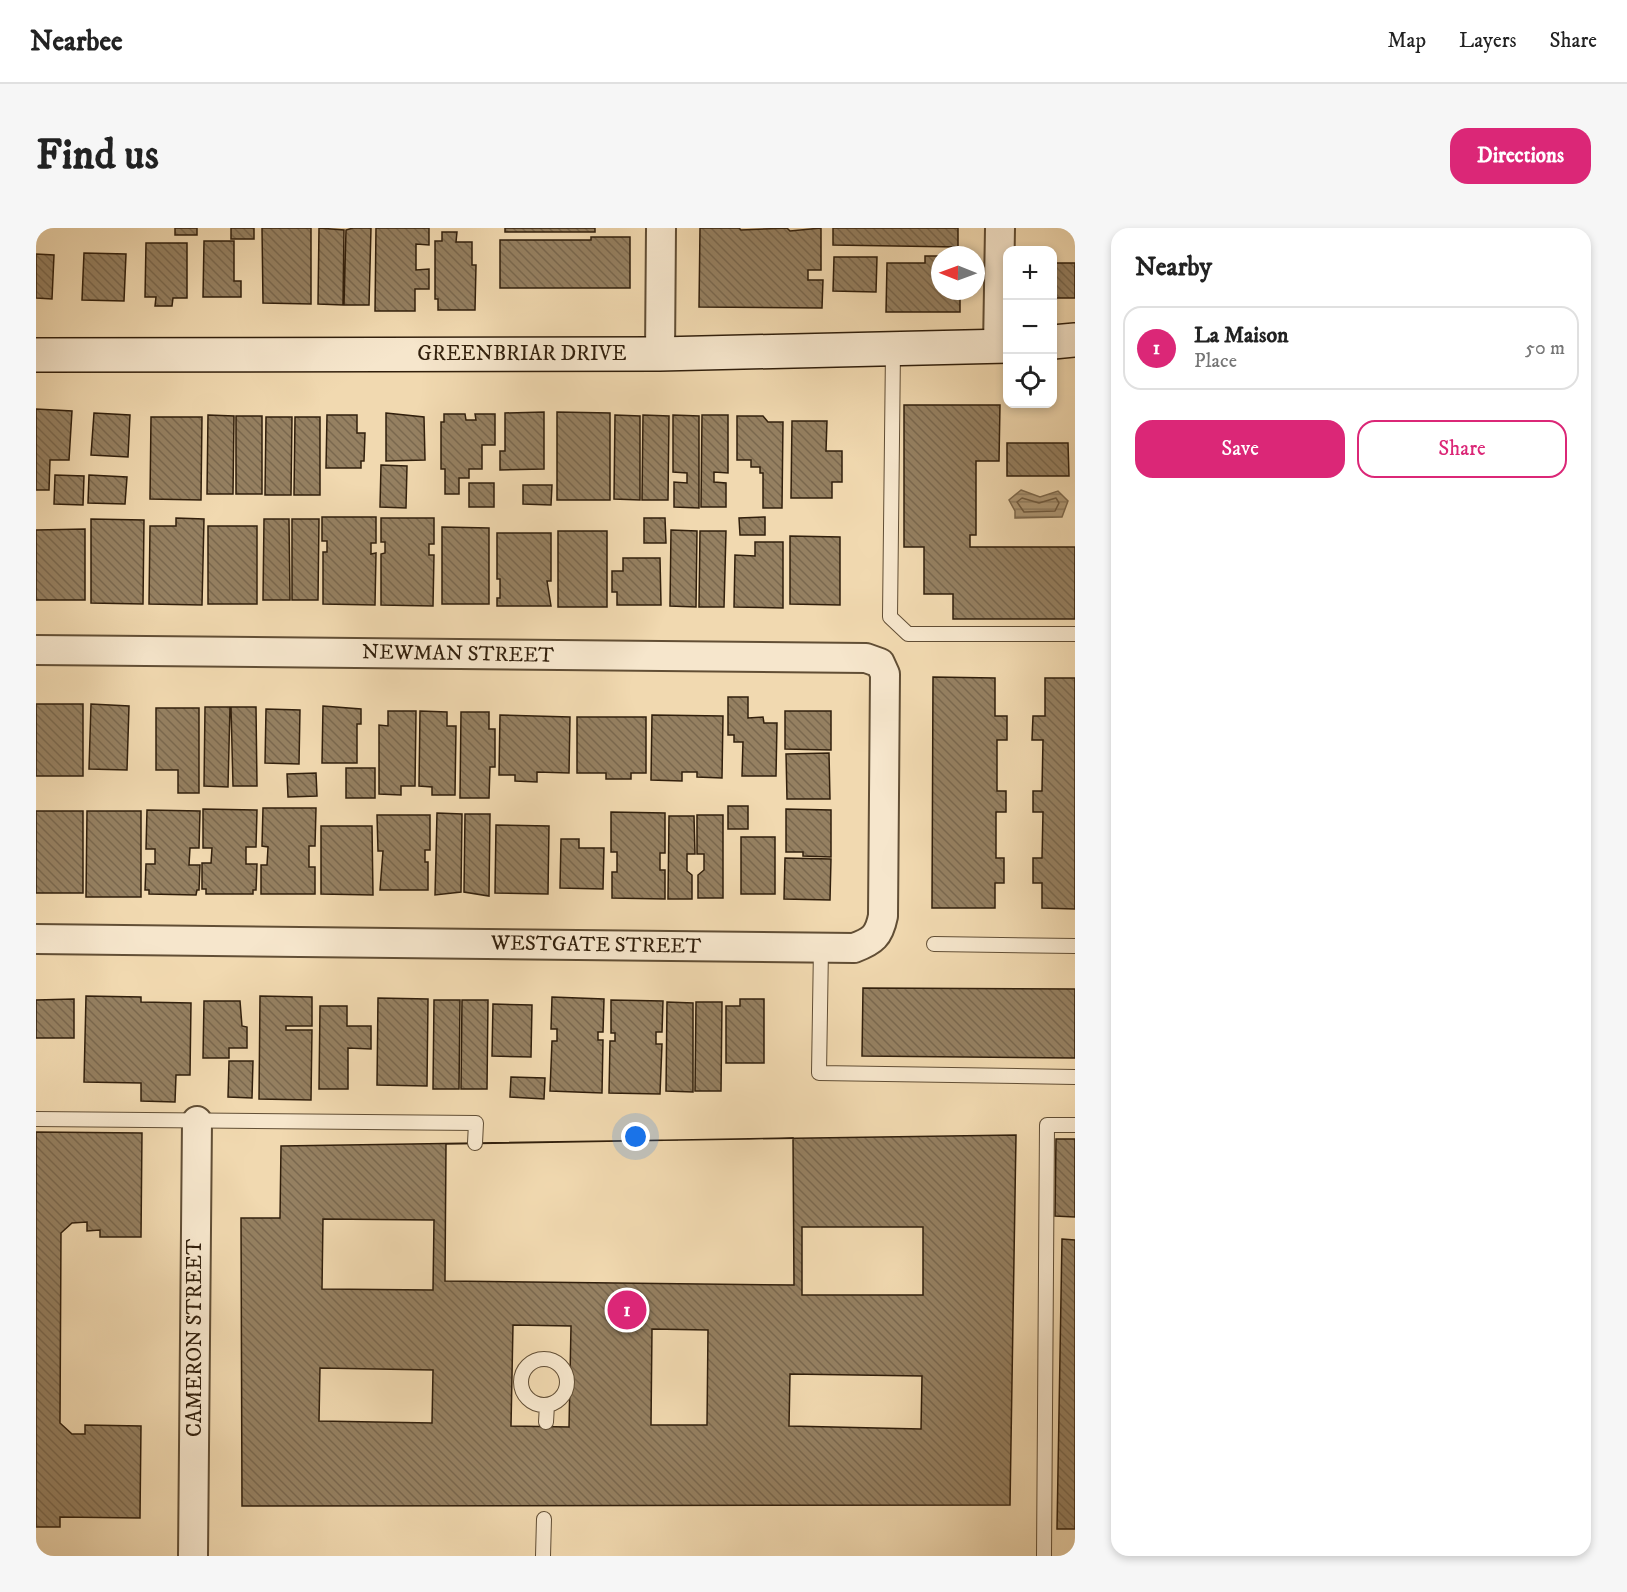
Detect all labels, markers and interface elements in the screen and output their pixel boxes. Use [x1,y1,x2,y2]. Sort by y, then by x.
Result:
text: Nearbee [30,24,123,59]
text: Map [1387,28,1426,54]
text: Layers [1459,28,1517,54]
text: Share [1550,28,1597,54]
button: Directions [1450,128,1591,184]
text: Find us [36,130,159,182]
north arrow [931,246,985,300]
map controls [1003,246,1057,408]
button: + [1003,246,1057,300]
text: Nearby [1135,251,1212,284]
button: − [1003,300,1057,354]
text: La Maison [1194,322,1289,349]
text: 1 [1153,336,1160,361]
text: 50 m [1525,336,1565,361]
street label: GREENBRIAR DRIVE [417,341,627,367]
text: Place [1194,349,1237,374]
button: locate [1003,354,1057,408]
button: Save [1135,420,1345,478]
button: Share [1357,420,1567,478]
street label: NEWMAN STREET [362,639,554,669]
street label: WESTGATE STREET [490,930,701,960]
your location [621,1122,650,1151]
street label: CAMERON STREET [182,1239,208,1437]
pin: 1 [608,1288,646,1332]

